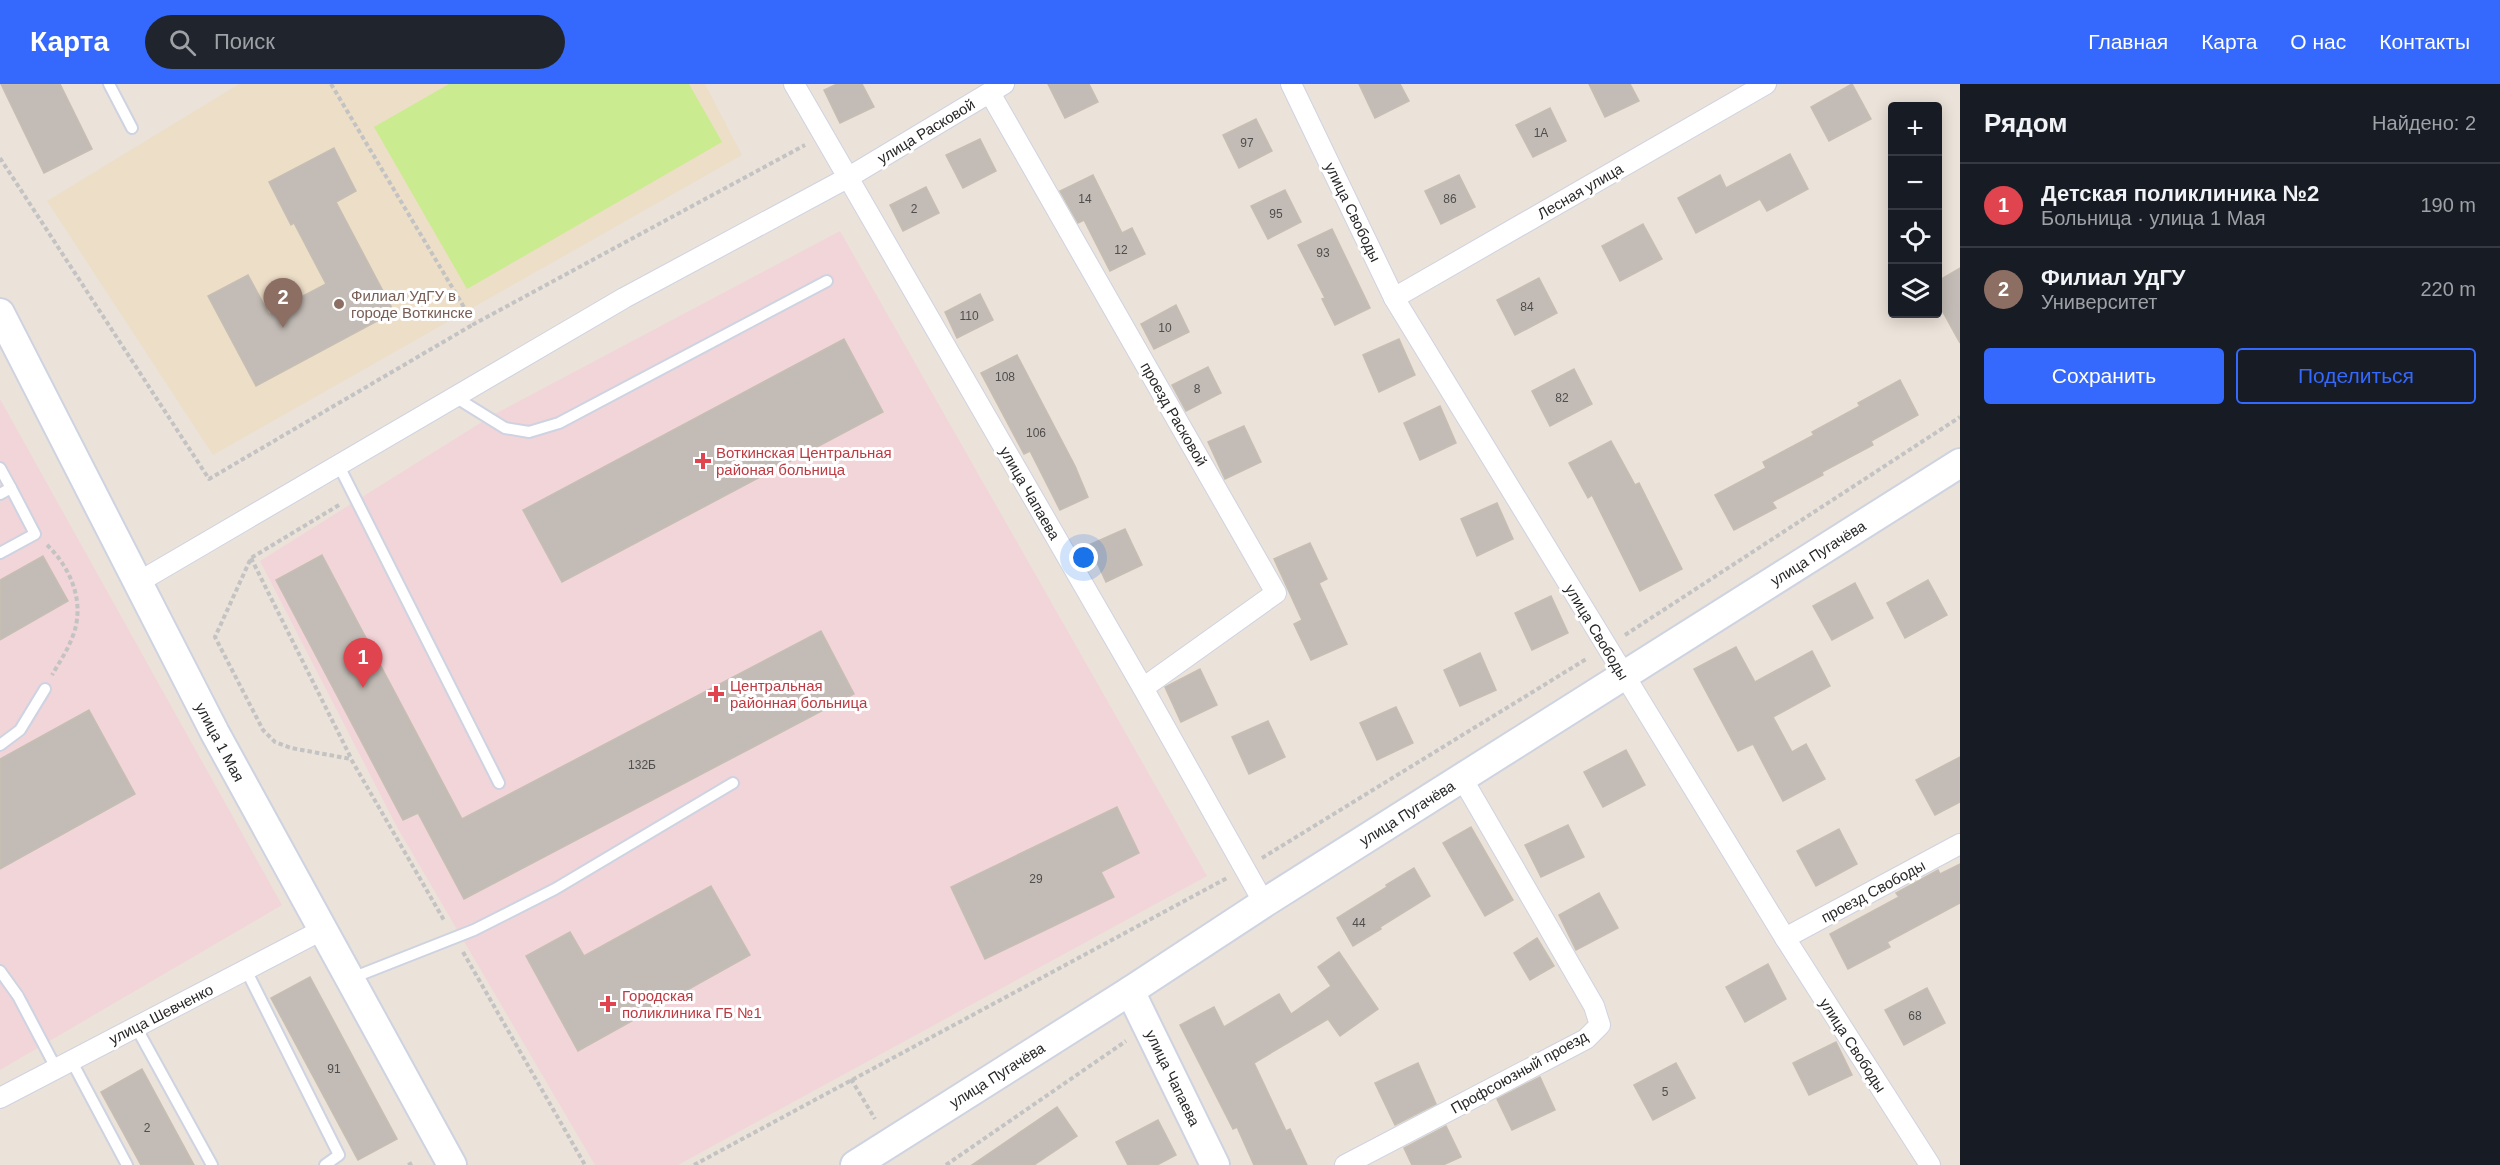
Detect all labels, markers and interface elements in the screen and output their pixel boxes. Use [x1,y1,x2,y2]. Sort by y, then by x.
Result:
search box [145,15,565,69]
text: Карта [30,26,109,57]
icon: search [166,26,199,59]
text: Поиск [214,29,275,54]
text: Главная [2088,30,2168,53]
text: Карта [2201,30,2257,53]
text: О нас [2290,30,2346,53]
text: Контакты [2379,30,2470,53]
street label: улица Расковой [874,95,978,167]
map controls [1888,102,1942,318]
button: + [1888,102,1942,156]
text: Рядом [1984,108,2067,138]
text: Найдено: 2 [2372,112,2476,134]
house number: 1А [1534,126,1548,140]
house number: 97 [1240,136,1254,150]
button: − [1888,156,1942,210]
street label: Лесная улица [1534,159,1626,222]
street label: улица Свободы [1322,160,1384,264]
text: Детская поликлиника №2 [2041,181,2319,206]
house number: 14 [1078,192,1092,206]
house number: 86 [1443,192,1457,206]
text: 1 [1998,194,2009,216]
text: 190 m [2420,194,2476,216]
house number: 2 [911,202,918,216]
house number: 95 [1269,207,1283,221]
text: Больница · улица 1 Мая [2041,207,2266,229]
button: locate [1888,210,1942,264]
house number: 12 [1114,243,1128,257]
house number: 93 [1316,246,1330,260]
button: layers [1888,264,1942,318]
text: Филиал УдГУ [2041,265,2186,290]
pin: 2 [264,278,302,328]
text: 2 [1998,278,2009,300]
text: 220 m [2420,278,2476,300]
place label: Филиал УдГУ в городе Воткинске [351,287,473,321]
text: Университет [2041,291,2157,313]
marker: Филиал УдГУ в городе Воткинске [332,297,346,311]
house number: 84 [1520,300,1534,314]
house number: 110 [959,309,979,323]
house number: 10 [1158,321,1172,335]
button: Сохранить [1984,348,2224,404]
button: Поделиться [2236,348,2476,404]
street label: проезд Расковой [1137,359,1211,469]
house number: 108 [995,370,1015,384]
house number: 8 [1194,382,1201,396]
house number: 82 [1555,391,1569,405]
house number: 106 [1026,426,1046,440]
street label: улица Чапаева [996,443,1064,543]
place label: Воткинская Центральная районая больница [716,444,892,478]
marker: Воткинская Центральная районая больница [694,452,712,470]
street label: улица Пугачёва [1767,517,1869,589]
your location [1069,543,1098,572]
street label: улица Свободы [1562,581,1632,683]
pin: 1 [344,638,382,688]
place label: Центральная районная больница [730,677,868,711]
marker: Центральная районная больница [707,685,725,703]
street label: улица 1 Мая [192,700,248,784]
house number: 132Б [628,758,656,772]
street label: улица Пугачёва [1356,777,1458,849]
street label: проезд Свободы [1818,856,1928,926]
house number: 29 [1029,872,1043,886]
house number: 44 [1352,916,1366,930]
street label: улица Шевченко [106,980,216,1048]
place label: Городская поликлиника ГБ №1 [622,987,762,1021]
marker: Городская поликлиника ГБ №1 [599,995,617,1013]
street label: улица Свободы [1816,995,1890,1095]
house number: 68 [1908,1009,1922,1023]
street label: улица Чапаева [1142,1027,1204,1129]
street label: Профсоюзный проезд [1448,1027,1591,1117]
street label: улица Пугачёва [946,1039,1048,1111]
house number: 91 [327,1062,341,1076]
house number: 5 [1662,1085,1669,1099]
house number: 2 [144,1121,151,1135]

